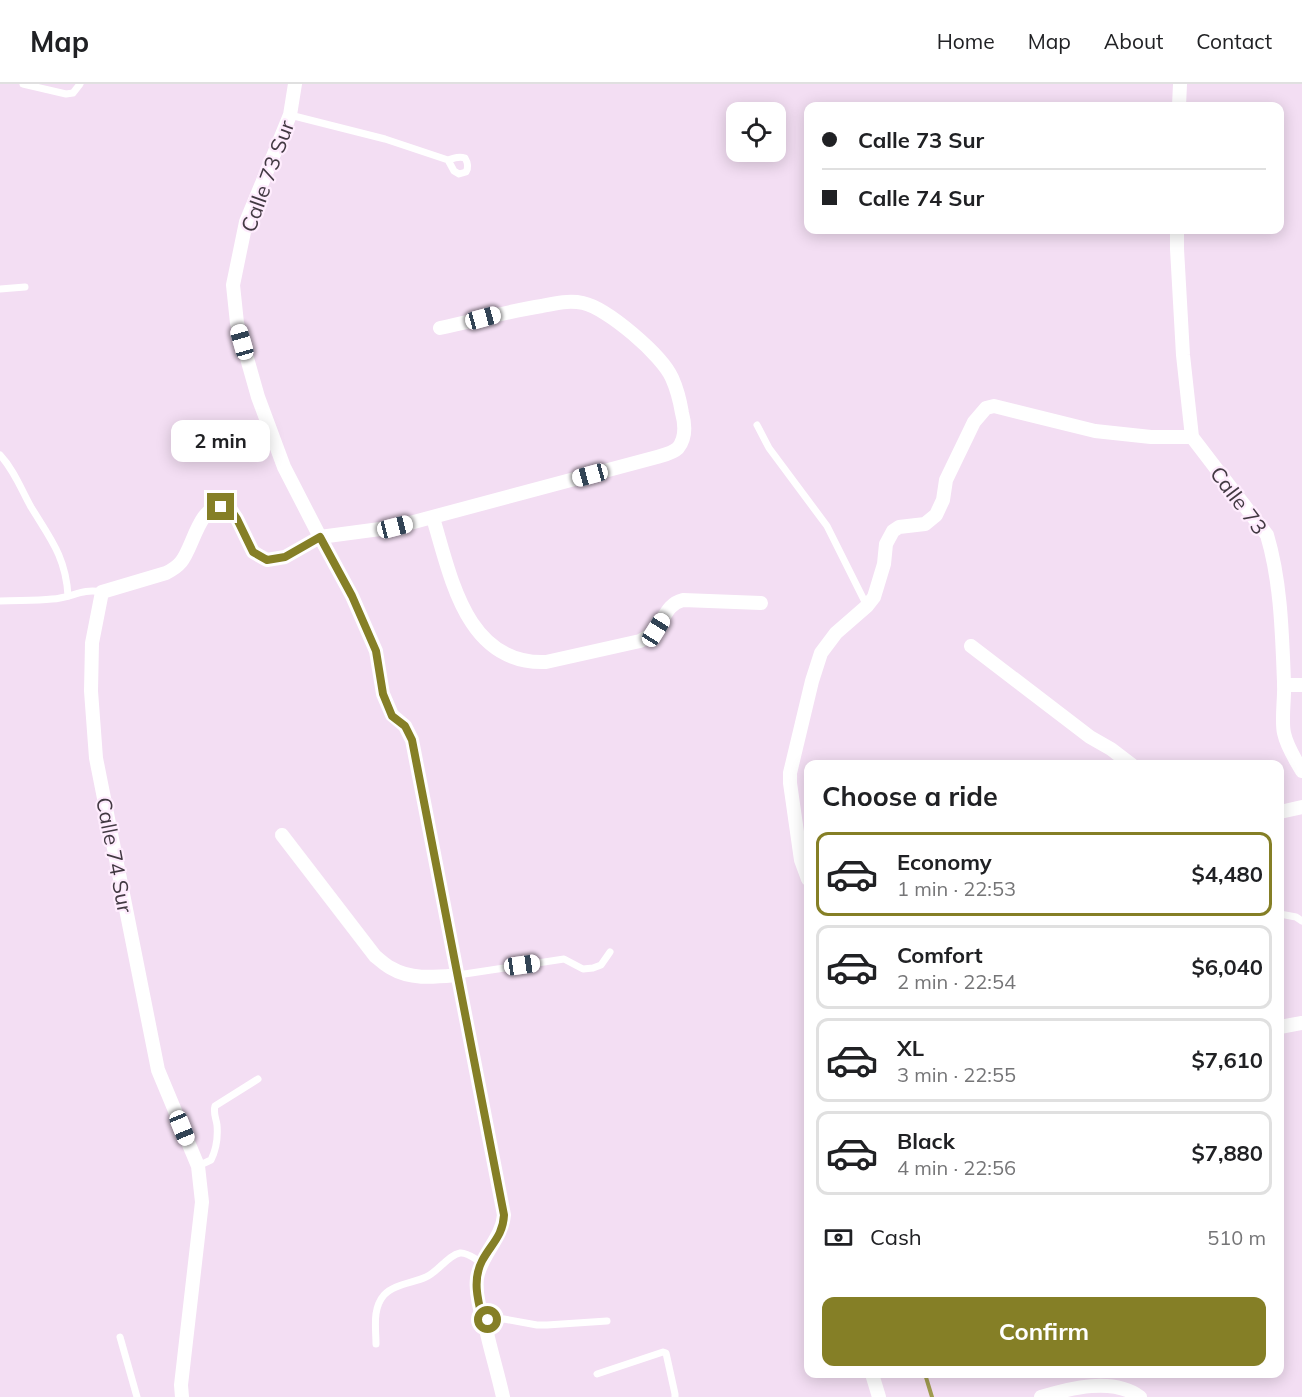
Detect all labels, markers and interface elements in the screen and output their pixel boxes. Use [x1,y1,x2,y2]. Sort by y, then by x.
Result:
text: Map [30,24,89,59]
text: Home [937,28,995,54]
text: Map [1028,28,1071,54]
text: About [1104,28,1163,54]
text: Contact [1196,28,1272,54]
map controls [726,102,786,162]
button: locate [726,102,786,162]
street label: Calle 73 Sur [235,116,299,235]
text: Calle 73 Sur [858,126,984,154]
text: Calle 74 Sur [858,184,984,212]
car [463,305,503,331]
car [228,322,256,362]
callout: 2 min [172,420,270,462]
text: 2 min [194,428,247,453]
street label: Calle 73 [1205,461,1273,539]
car [570,462,610,488]
route end [207,493,234,520]
car [375,514,415,540]
car [639,610,673,650]
text: Choose a ride [822,779,998,813]
street label: Calle 74 Sur [91,795,139,915]
icon: car [825,847,879,901]
text: Economy [897,848,992,876]
text: $4,480 [1192,860,1263,888]
text: 1 min · 22:53 [897,876,1016,901]
icon: car [825,940,879,994]
text: Comfort [897,941,983,969]
text: $6,040 [1192,953,1263,981]
car [503,954,541,976]
text: 2 min · 22:54 [897,969,1016,994]
icon: car [825,1033,879,1087]
text: XL [897,1034,924,1062]
text: $7,610 [1192,1046,1263,1074]
text: 3 min · 22:55 [897,1062,1016,1087]
car [167,1108,197,1148]
icon: car [825,1126,879,1180]
text: Black [897,1127,955,1155]
text: $7,880 [1192,1139,1263,1167]
text: 4 min · 22:56 [897,1155,1016,1180]
icon: cash [822,1221,855,1254]
text: Cash [870,1223,922,1251]
text: 510 m [1207,1225,1266,1250]
button: Confirm [822,1297,1266,1366]
route start [474,1306,501,1333]

